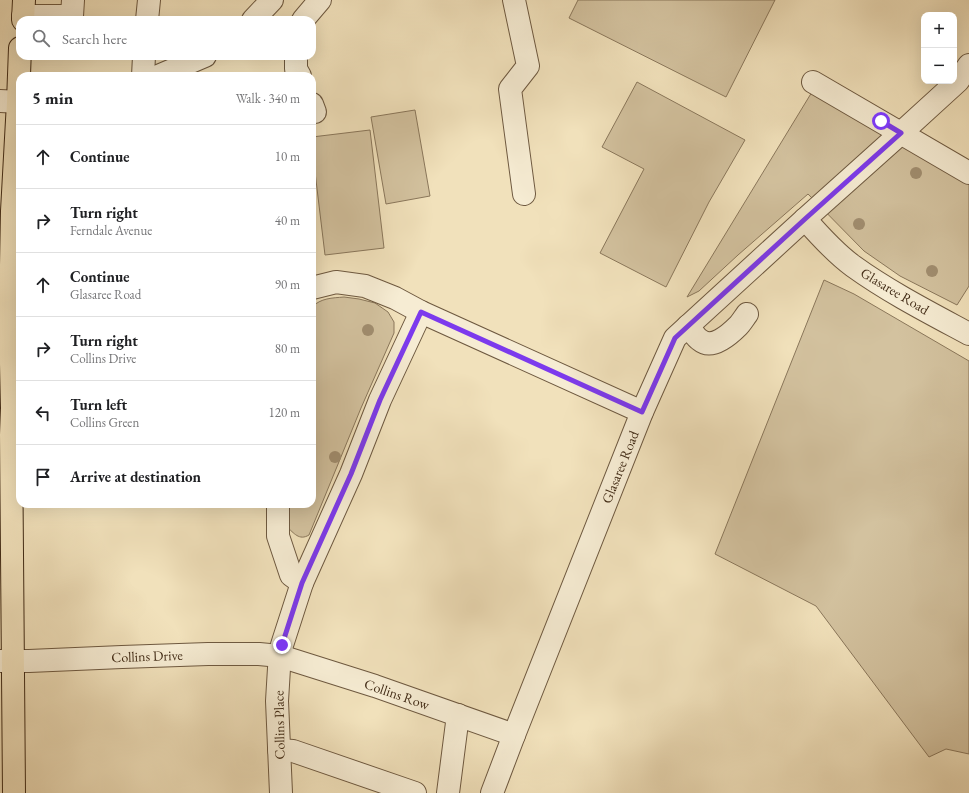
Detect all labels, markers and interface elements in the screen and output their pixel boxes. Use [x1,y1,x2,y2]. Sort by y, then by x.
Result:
map controls [921,12,957,84]
button: + [921,12,957,48]
search box [16,16,316,60]
icon: search [30,27,52,49]
text: Search here [62,29,127,48]
button: − [921,48,957,84]
text: 5 min [32,87,73,109]
text: Walk · 340 m [236,90,300,107]
route start [872,112,890,130]
icon: ahead [32,146,54,168]
text: Continue [70,147,130,166]
text: 10 m [275,148,300,165]
text: Turn right [70,203,138,222]
icon: right [32,210,54,232]
text: 40 m [275,212,300,229]
text: Ferndale Avenue [70,222,152,239]
street label: Glasaree Road [857,264,933,319]
text: Continue [70,267,130,286]
icon: ahead [32,274,54,296]
text: 90 m [275,276,300,293]
text: Glasaree Road [70,286,141,303]
text: Turn right [70,331,138,350]
icon: right [32,338,54,360]
text: 80 m [275,340,300,357]
text: Collins Drive [70,350,136,367]
text: Turn left [70,395,127,414]
icon: left [32,402,54,424]
text: 120 m [269,404,300,421]
text: Collins Green [70,414,139,431]
street label: Glasaree Road [597,427,643,506]
icon: arrive [32,466,54,488]
text: Arrive at destination [70,467,201,486]
route end [273,636,291,654]
street label: Collins Drive [111,646,184,666]
street label: Collins Row [362,674,432,714]
street label: Collins Place [269,690,289,760]

